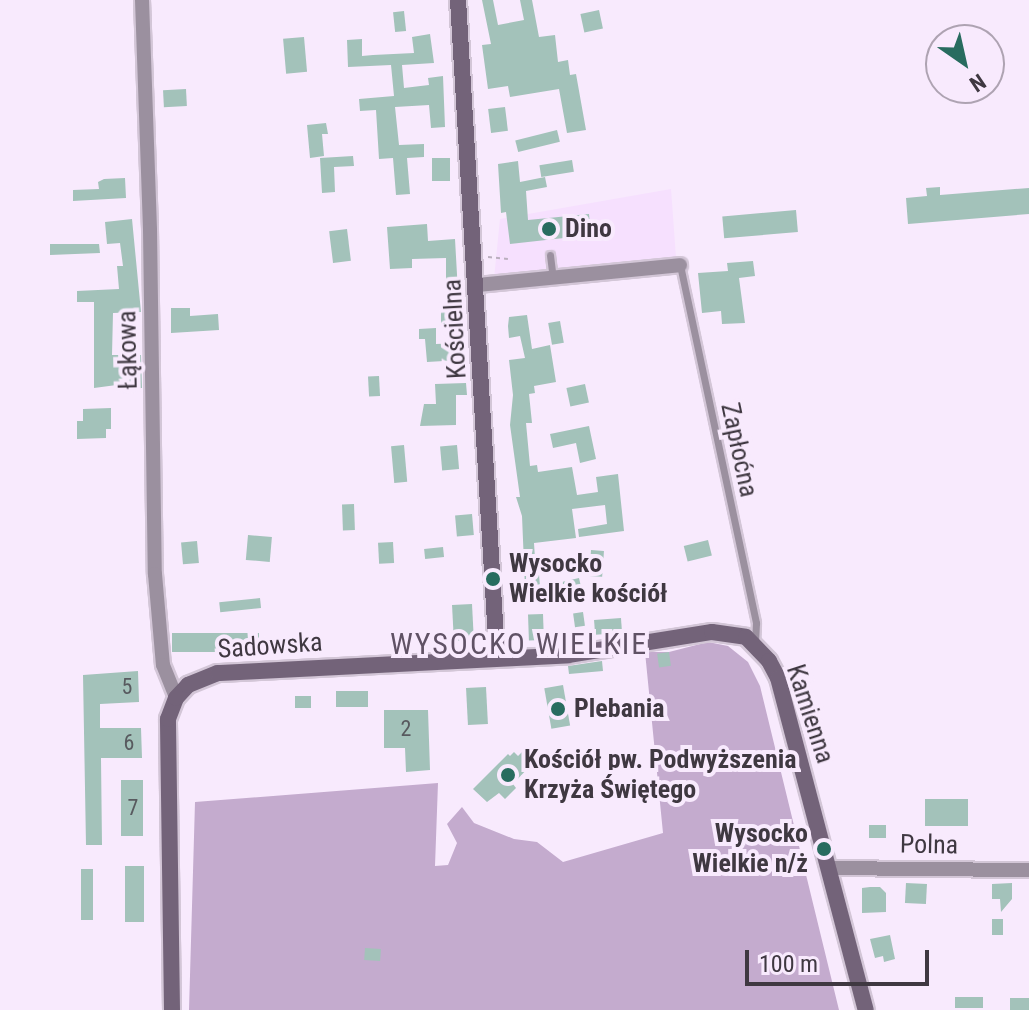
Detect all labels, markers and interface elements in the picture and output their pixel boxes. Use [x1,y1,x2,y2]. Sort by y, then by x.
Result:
north arrow [925,24,1005,104]
text: N [965,69,990,97]
place label: Dino [565,213,612,245]
marker: Dino [540,220,558,238]
street label: Kościelna [437,278,473,380]
street label: Łąkowa [112,310,144,390]
street label: Zapłoćna [714,400,764,500]
place label: Wysocko Wielkie kościół [509,548,667,610]
marker: Wysocko Wielkie kościół [484,570,502,588]
district label: WYSOCKO WIELKIE [390,626,648,662]
street label: Sadowska [217,627,323,665]
street label: Kamienna [779,661,841,767]
house number: 5 [122,674,132,700]
place label: Plebania [574,693,664,725]
marker: Plebania [549,700,567,718]
house number: 2 [401,716,411,742]
house number: 6 [124,730,134,756]
place label: Kościół pw. Podwyższenia Krzyża Świętego [524,744,797,806]
marker: Kościół pw. Podwyższenia Krzyża Świętego [499,766,517,784]
house number: 7 [128,795,138,821]
place label: Wysocko Wielkie n/ż [692,818,808,880]
street label: Polna [900,829,958,861]
marker: Wysocko Wielkie n/ż [815,840,833,858]
scale bar [749,934,933,984]
text: 100 m [759,950,818,978]

